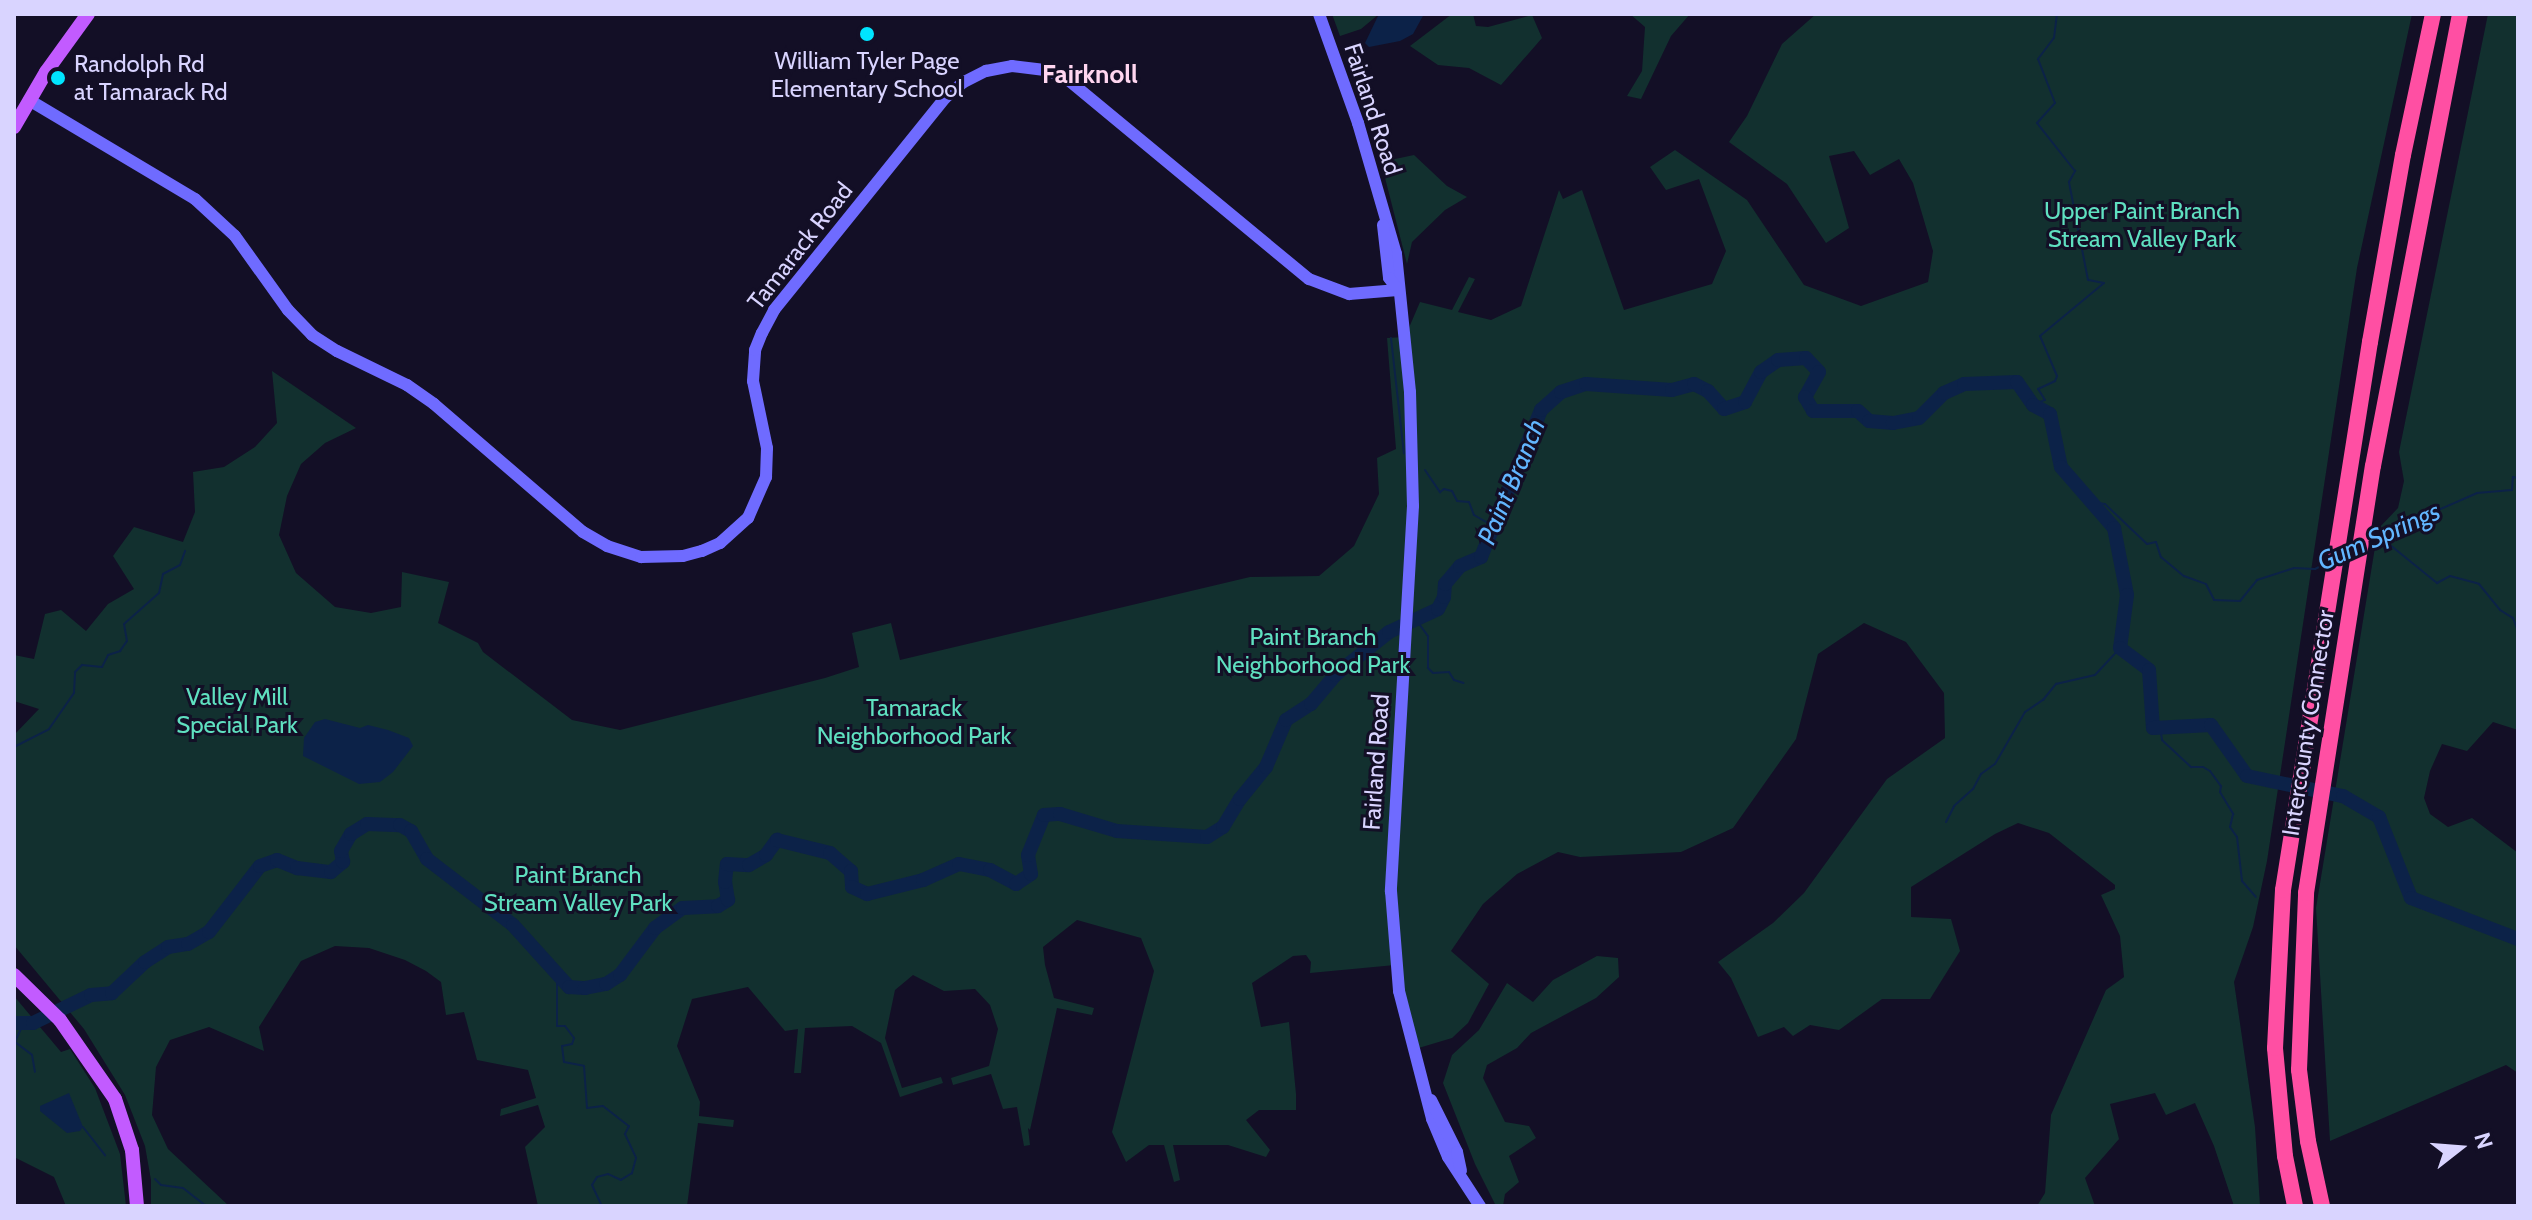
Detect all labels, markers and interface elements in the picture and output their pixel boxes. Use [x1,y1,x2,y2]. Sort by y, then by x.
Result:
marker: William Tyler Page Elementary School [858,25,876,43]
street label: Fairland Road [1338,40,1408,178]
place label: William Tyler Page Elementary School [771,47,963,103]
place label: Randolph Rd at Tamarack Rd [74,50,228,106]
district label: Fairknoll [1042,59,1138,91]
marker: Randolph Rd at Tamarack Rd [49,69,67,87]
street label: Tamarack Road [741,177,859,315]
park label: Upper Paint Branch Stream Valley Park [2044,197,2240,253]
water label: Paint Branch [1472,414,1552,550]
water label: Gum Springs [2313,496,2445,578]
street label: Intercounty Connector [2276,608,2340,838]
park label: Paint Branch Neighborhood Park [1216,623,1410,679]
park label: Valley Mill Special Park [176,683,298,739]
street label: Fairland Road [1357,693,1395,831]
park label: Tamarack Neighborhood Park [817,694,1011,750]
park label: Paint Branch Stream Valley Park [484,861,672,917]
north arrow [2420,1108,2500,1188]
text: N [2468,1129,2499,1152]

